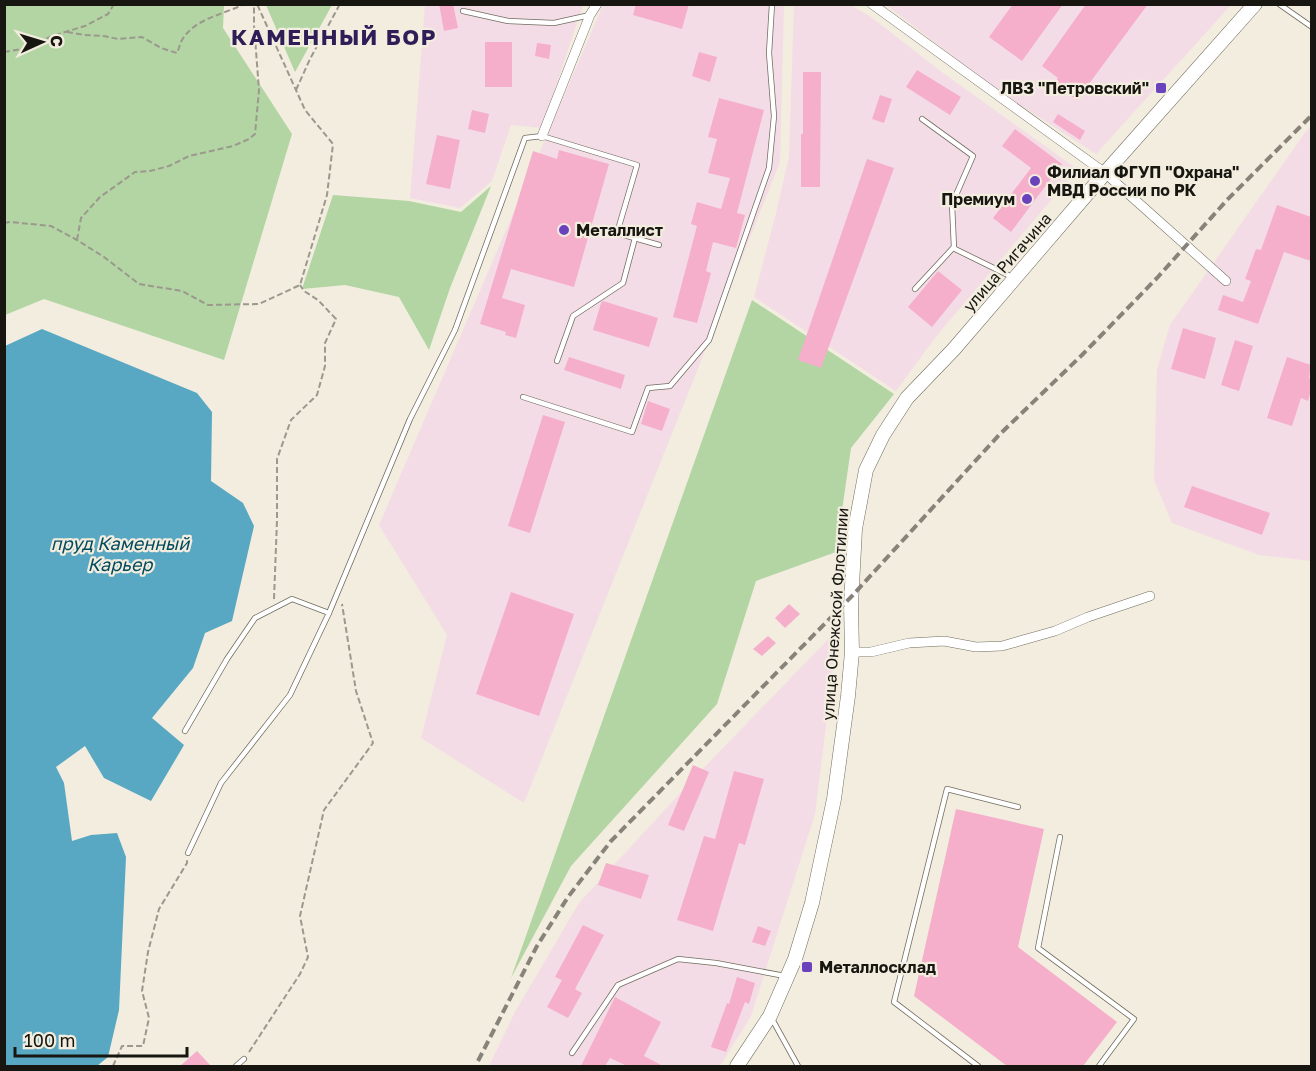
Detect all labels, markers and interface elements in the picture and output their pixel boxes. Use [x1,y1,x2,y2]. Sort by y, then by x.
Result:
north arrow [12,12,72,72]
district label: КАМЕННЫЙ БОР [231,23,437,50]
text: С [47,35,67,47]
place label: ЛВЗ "Петровский" [1000,78,1149,98]
marker: ЛВЗ "Петровский" [1154,81,1168,95]
place label: Филиал ФГУП "Охрана" МВД России по РК [1047,162,1239,200]
marker: Филиал ФГУП "Охрана" МВД России по РК [1028,174,1042,188]
place label: Премиум [941,189,1015,209]
marker: Премиум [1020,192,1034,206]
street label: улица Ригачина [959,208,1055,316]
place label: Металлист [576,220,663,240]
marker: Металлист [557,223,571,237]
street label: улица Онежской Флотилии [818,507,852,721]
water label: пруд Каменный Карьер [51,532,190,575]
place label: Металлосклад [819,957,936,977]
marker: Металлосклад [800,960,814,974]
scale bar [15,1020,188,1058]
text: 100 m [24,1029,75,1051]

